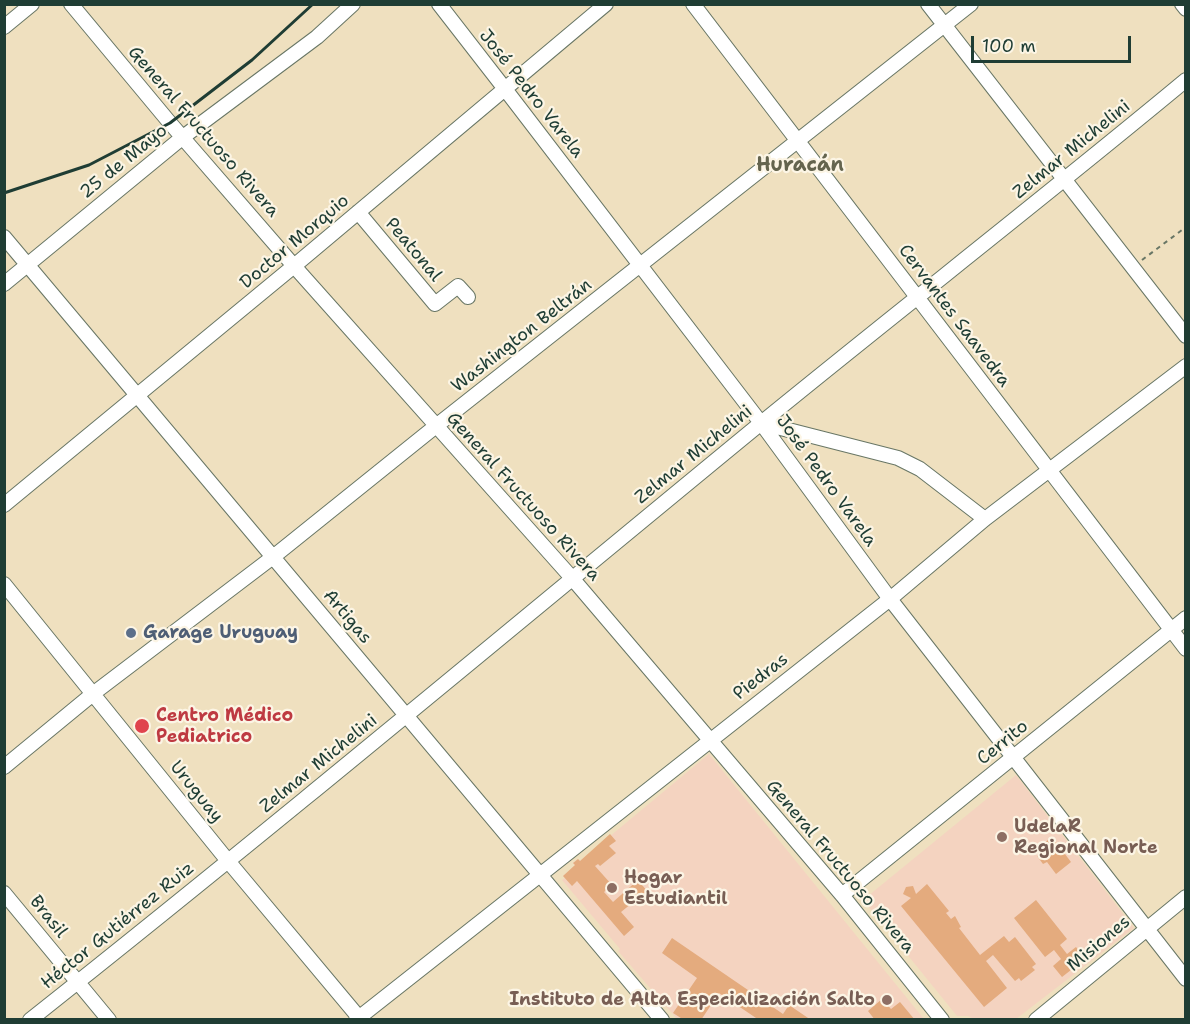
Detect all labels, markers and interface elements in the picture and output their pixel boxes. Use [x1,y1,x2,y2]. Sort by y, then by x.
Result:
scale bar [974,24,1134,62]
street label: José Pedro Varela [474,25,588,163]
text: 100 m [982,34,1036,58]
street label: General Fructuoso Rivera [123,42,283,222]
street label: Zelmar Michelini [1009,96,1135,204]
street label: 25 de Mayo [76,120,172,204]
district label: Huracán [756,154,844,178]
street label: Doctor Morquio [236,190,354,294]
street label: Peatonal [380,214,446,286]
street label: Cervantes Saavedra [893,240,1015,392]
street label: Washington Beltrán [448,274,596,398]
street label: Zelmar Michelini [631,401,757,509]
street label: General Fructuoso Rivera [441,408,605,586]
street label: José Pedro Varela [771,411,881,551]
street label: Artigas [318,585,376,649]
place label: Garage Uruguay [143,622,298,644]
marker: Garage Uruguay [124,626,138,640]
street label: Piedras [729,649,793,705]
place label: Centro Médico Pediatrico [156,705,293,748]
street label: Zelmar Michelini [256,710,382,818]
street label: Cerrito [973,716,1033,770]
marker: Centro Médico Pediatrico [133,717,151,735]
street label: Uruguay [165,757,227,827]
street label: General Fructuoso Rivera [761,776,919,958]
place label: UdelaR Regional Norte [1014,816,1158,858]
marker: UdelaR Regional Norte [995,830,1009,844]
street label: Héctor Gutiérrez Ruiz [37,858,199,994]
place label: Hogar Estudiantil [624,867,727,910]
marker: Hogar Estudiantil [605,881,619,895]
street label: Brasil [25,892,71,942]
street label: Misiones [1063,911,1135,977]
place label: Instituto de Alta Especialización Salto [509,989,875,1011]
marker: Instituto de Alta Especialización Salto [880,993,894,1007]

